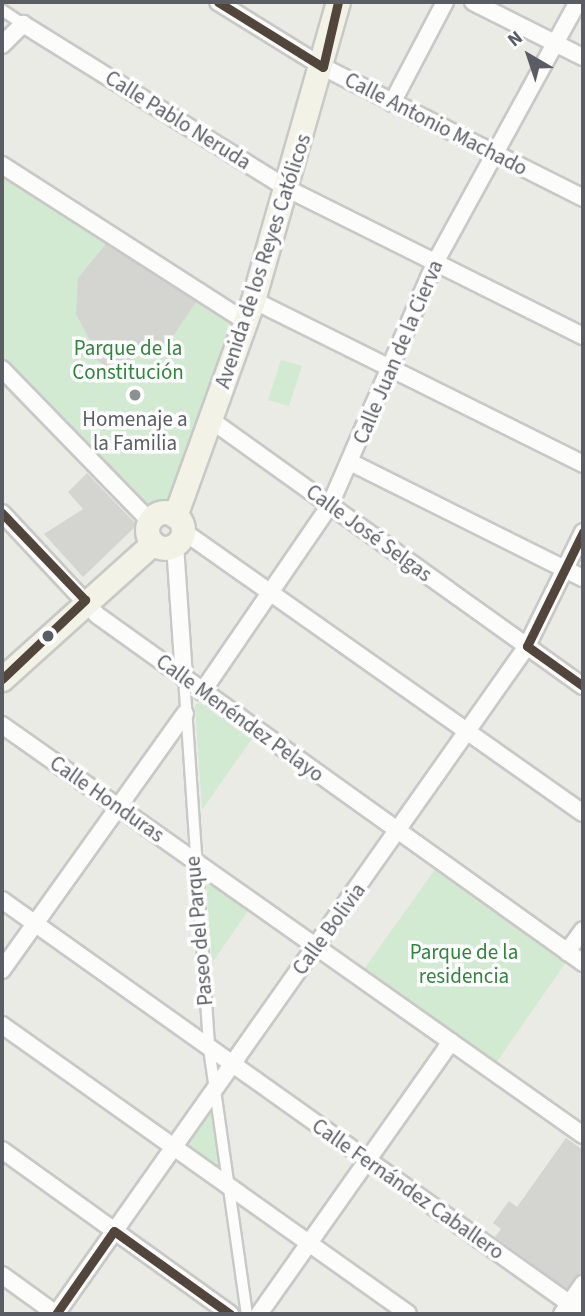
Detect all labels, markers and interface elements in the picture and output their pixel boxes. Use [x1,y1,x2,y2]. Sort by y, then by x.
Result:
north arrow [494,21,564,91]
text: N [502,25,529,54]
street label: Calle Pablo Neruda [101,65,255,175]
street label: Calle Antonio Machado [340,67,532,181]
street label: Avenida de los Reyes Católicos [210,131,316,391]
street label: Calle Juan de la Cierva [348,256,448,448]
park label: Parque de la Constitución [72,335,184,385]
marker: Homenaje a la Familia [127,387,143,403]
place label: Homenaje a la Familia [82,406,188,456]
street label: Calle José Selgas [301,479,437,587]
unlabelled marker [41,629,55,643]
street label: Calle Menéndez Pelayo [151,649,329,787]
street label: Calle Honduras [45,750,169,848]
street label: Paseo del Parque [180,855,218,1007]
street label: Calle Bolivia [287,878,371,980]
park label: Parque de la residencia [410,939,518,989]
street label: Calle Fernández Caballero [307,1113,509,1265]

